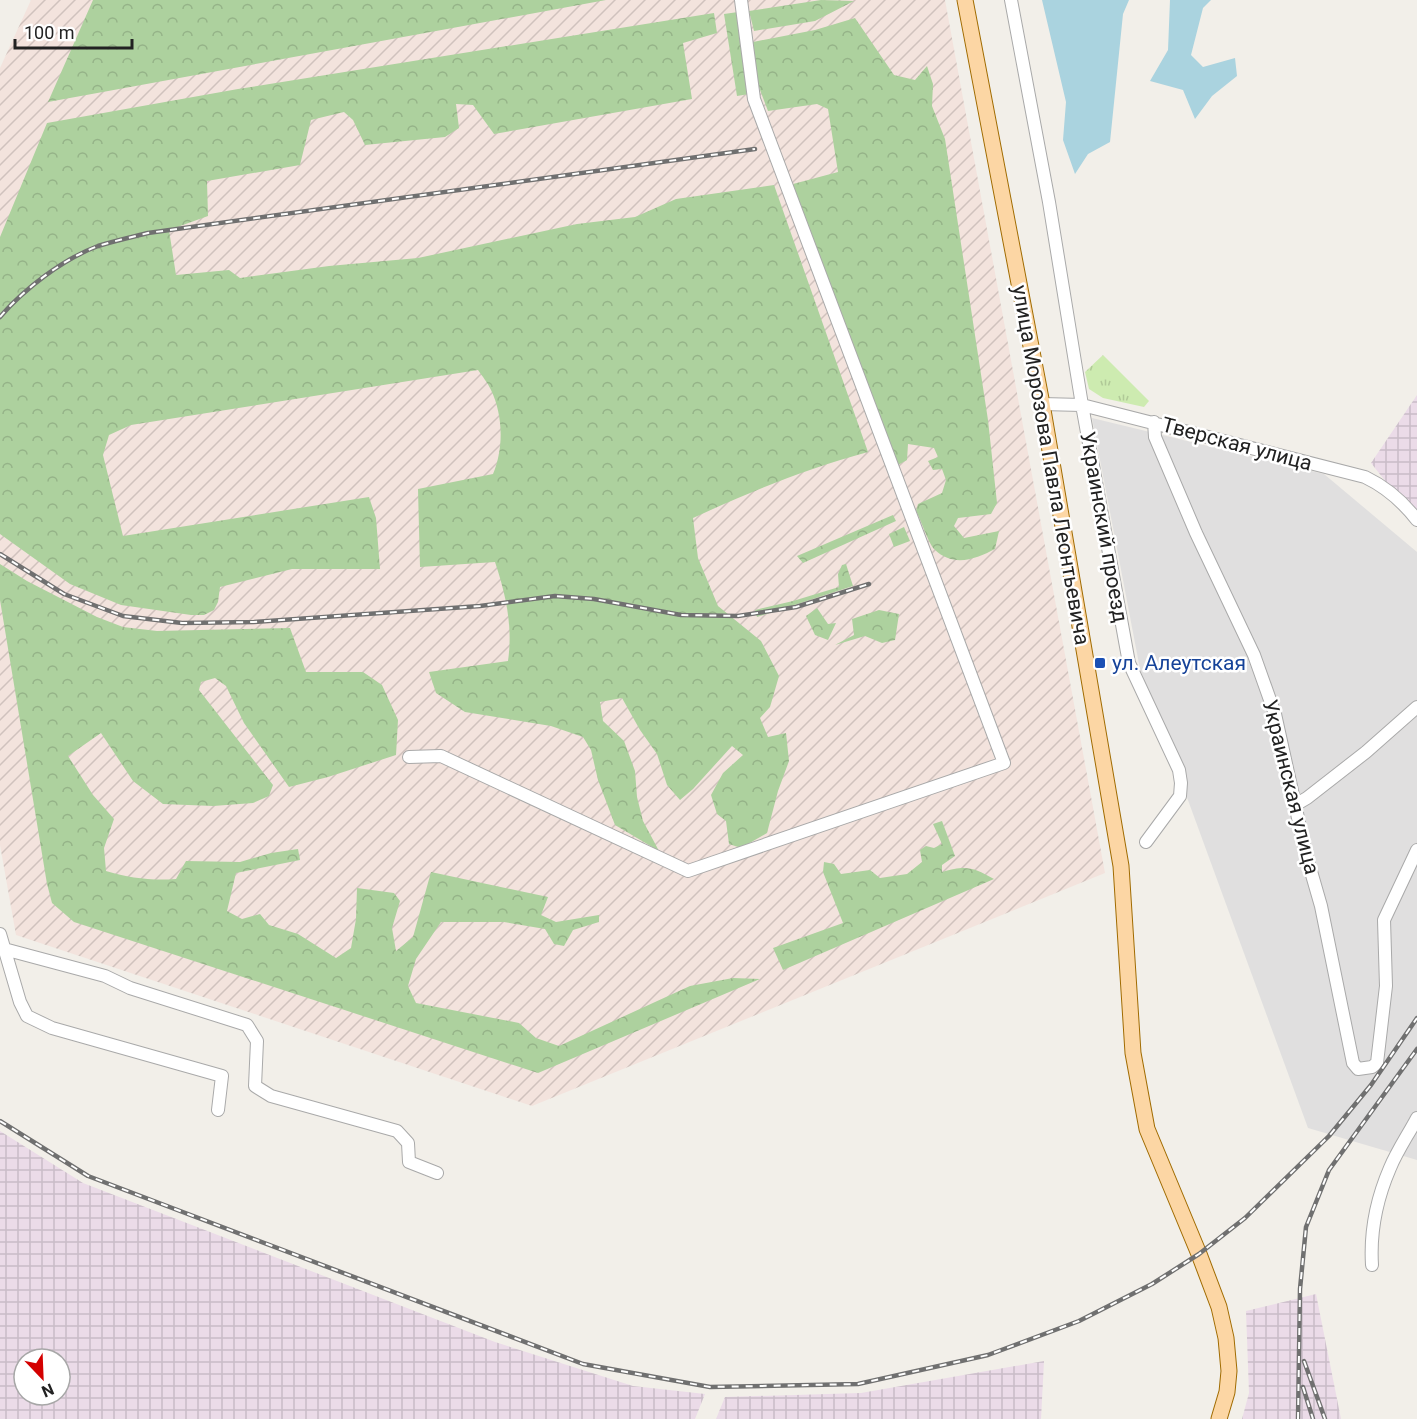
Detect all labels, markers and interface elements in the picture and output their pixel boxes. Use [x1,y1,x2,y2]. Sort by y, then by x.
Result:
scale bar [15,12,132,50]
text: 100 m [24,22,75,43]
street label: улица Морозова Павла Леонтьевича [1007,283,1095,647]
street label: Тверская улица [1159,412,1315,476]
street label: Украинский проезд [1075,430,1133,624]
place label: ул. Алеутская [1112,651,1246,675]
marker: ул. Алеутская [1093,656,1107,670]
street label: Украинская улица [1258,697,1324,877]
north arrow [12,1347,72,1407]
text: N [39,1379,57,1401]

